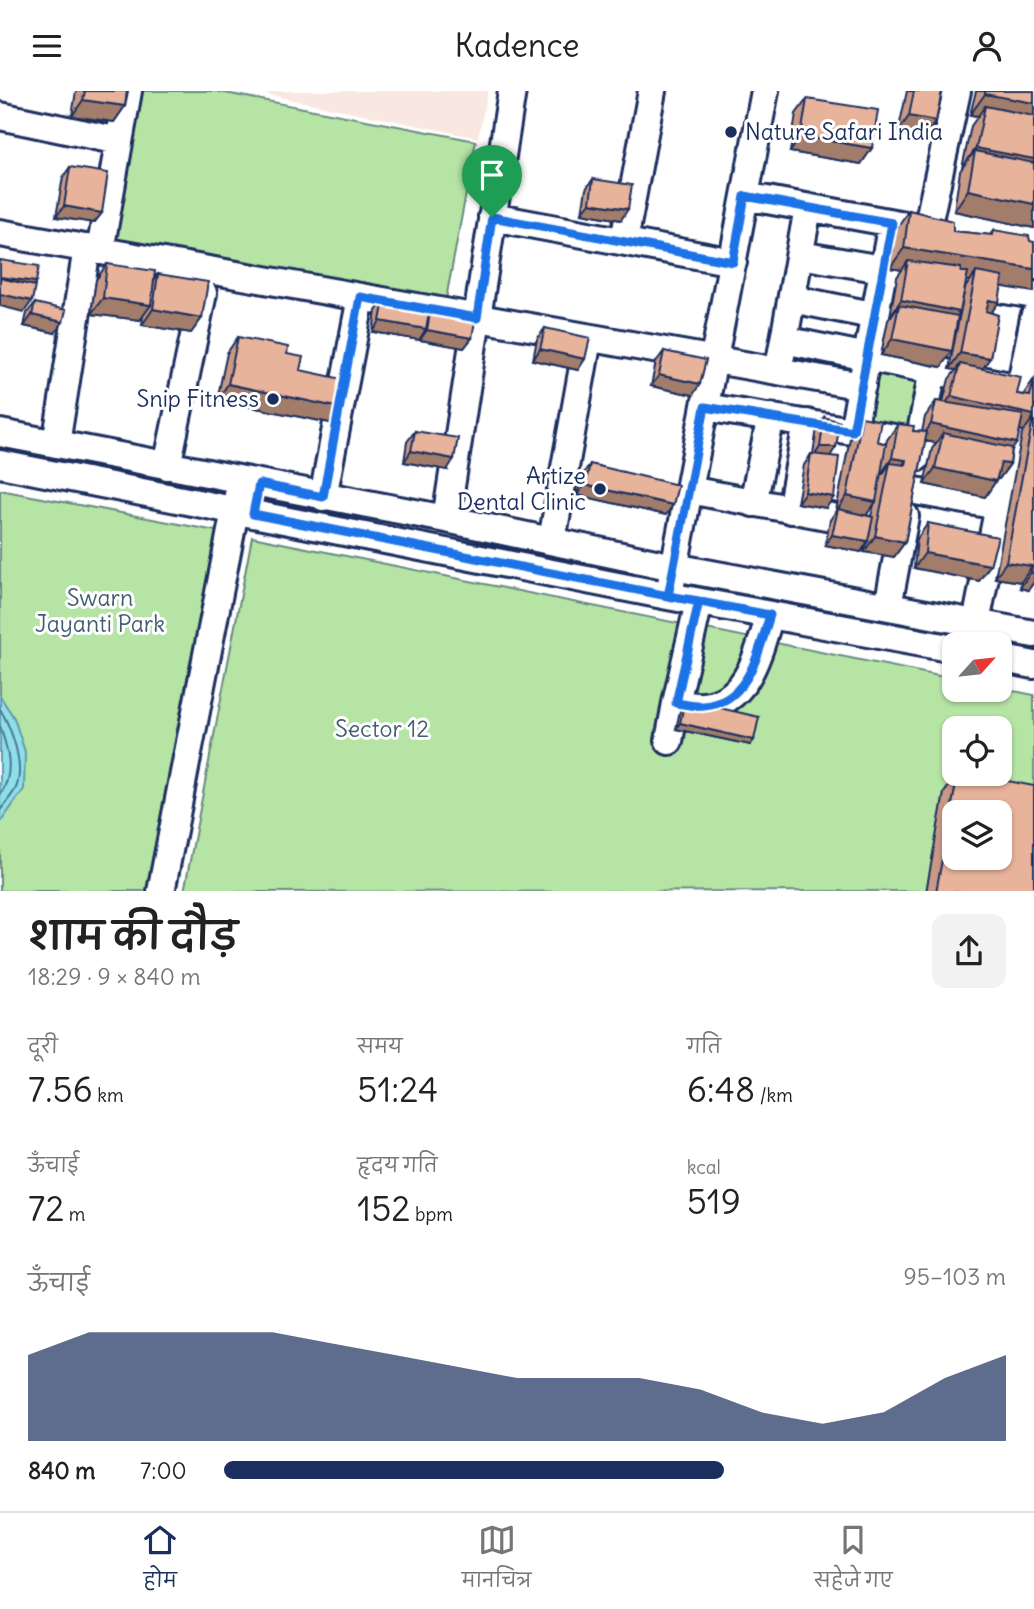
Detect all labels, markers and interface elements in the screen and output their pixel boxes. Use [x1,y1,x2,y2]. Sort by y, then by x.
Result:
text: Kadence [454,25,580,66]
icon: menu [28,27,66,65]
icon: person [968,27,1006,65]
place label: Nature Safari India [745,117,943,146]
marker: Nature Safari India [723,124,739,140]
pin [462,145,522,217]
icon: arrive [473,156,511,194]
place label: Snip Fitness [137,384,259,413]
marker: Snip Fitness [265,391,281,407]
place label: Artize Dental Clinic [457,461,586,516]
marker: Artize Dental Clinic [592,481,608,497]
park label: Swarn Jayanti Park [35,583,165,638]
north arrow [942,632,1012,702]
map controls [942,632,1012,870]
park label: Sector 12 [335,714,429,743]
button: locate [942,716,1012,786]
button: layers [942,800,1012,870]
text: शाम की दौड़ [28,912,238,959]
button: share [932,914,1006,988]
text: 18:29 · 9 × 840 m [28,962,201,991]
text: दूरी [28,1034,58,1058]
text: समय [357,1034,403,1058]
text: गति [687,1034,721,1058]
text: 7.56 [28,1067,93,1111]
text: 51:24 [357,1067,438,1111]
text: 6:48 [687,1067,755,1111]
text: km [93,1083,124,1107]
text: /km [755,1083,793,1107]
text: ऊँचाई [28,1153,79,1177]
text: हृदय गति [357,1153,438,1177]
text: kcal [687,1155,721,1179]
text: 519 [687,1179,741,1223]
text: 72 [28,1186,64,1230]
text: 152 [357,1186,411,1230]
text: m [64,1202,86,1226]
text: bpm [411,1202,453,1226]
text: 95–103 m [904,1262,1006,1291]
text: ऊँचाई [28,1268,90,1297]
text: 840 m [28,1456,95,1485]
text: 7:00 [140,1456,187,1485]
tab: होम [141,1521,179,1601]
tab: मानचित्र [462,1521,532,1601]
tab: सहेजे गए [814,1521,893,1601]

